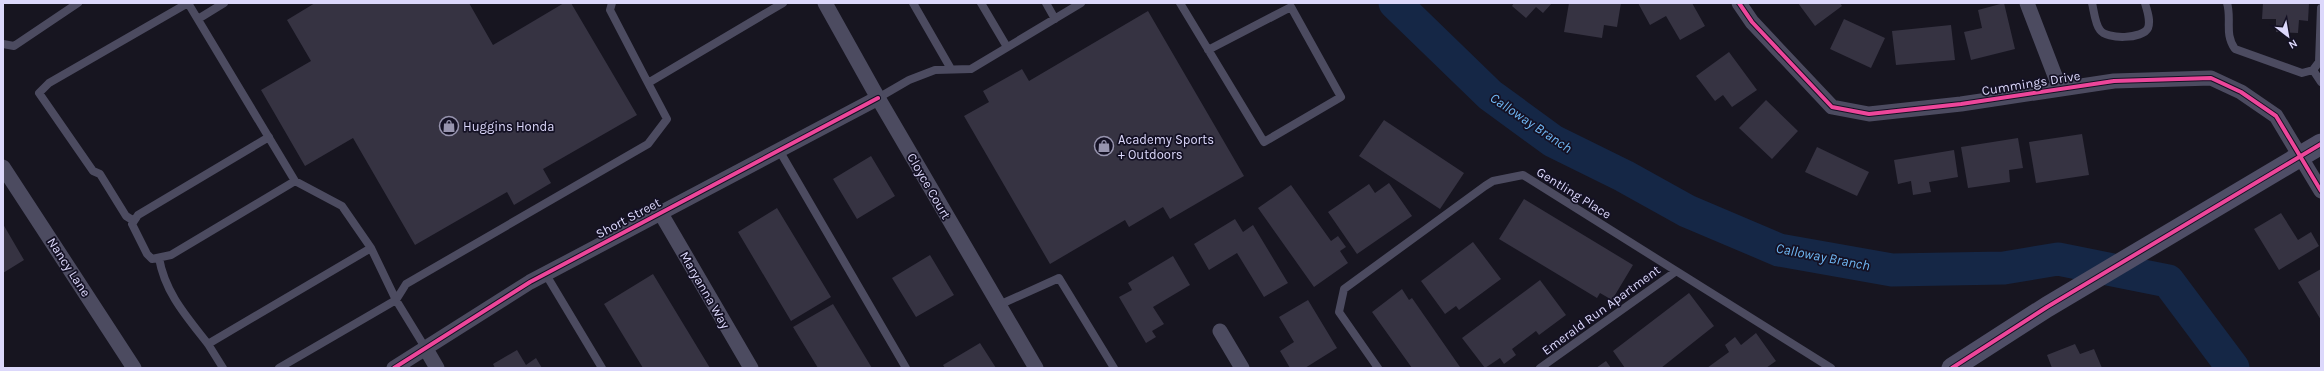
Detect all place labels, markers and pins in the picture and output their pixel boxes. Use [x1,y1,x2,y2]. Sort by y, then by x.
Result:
shop icon: Huggins Honda [438,115,460,137]
place label: Huggins Honda [463,119,554,134]
place label: Academy Sports + Outdoors [1118,132,1214,162]
shop icon: Academy Sports + Outdoors [1093,135,1115,157]

